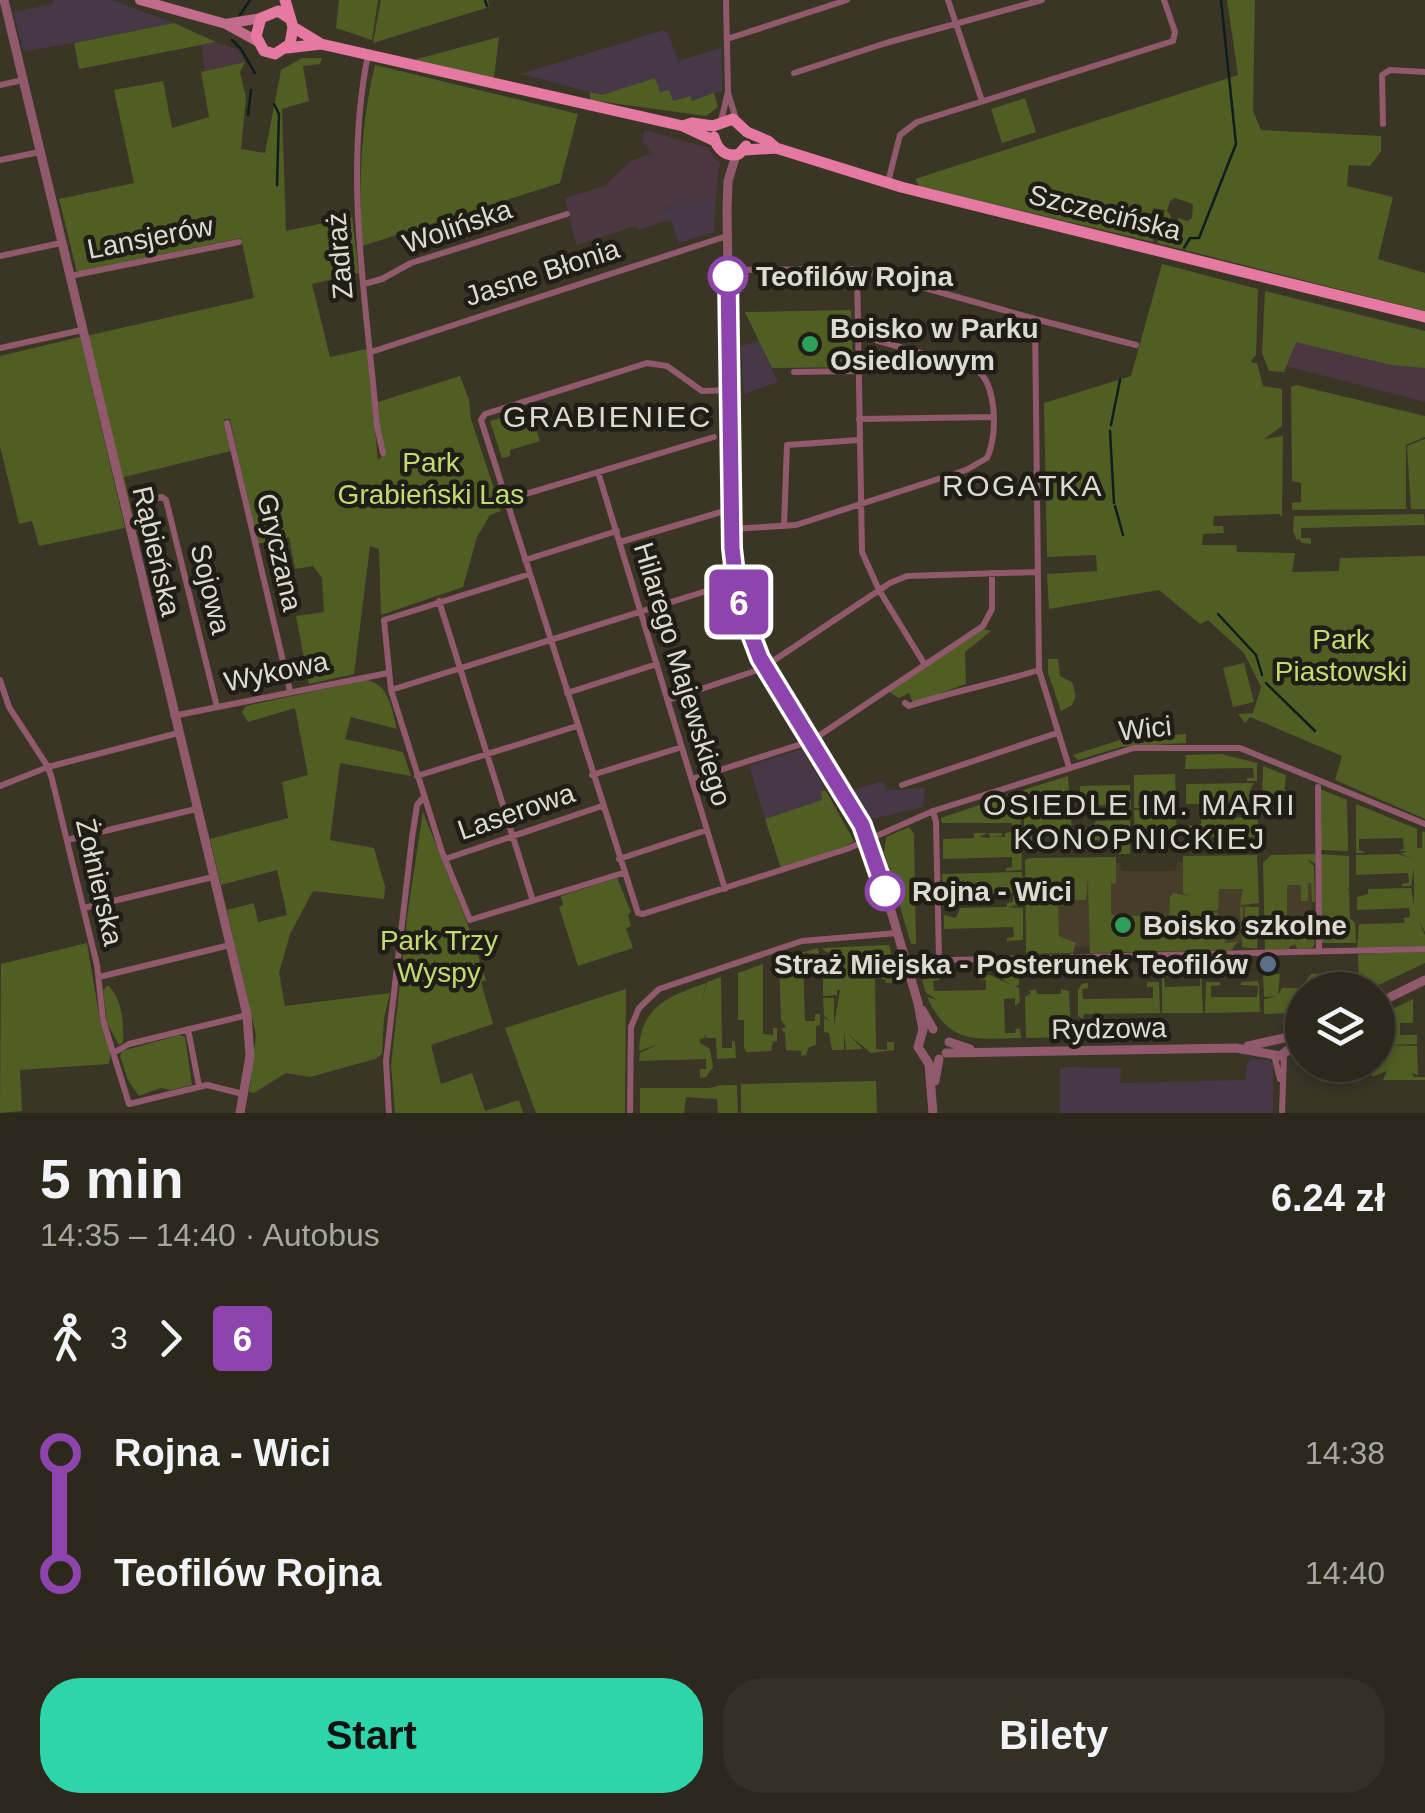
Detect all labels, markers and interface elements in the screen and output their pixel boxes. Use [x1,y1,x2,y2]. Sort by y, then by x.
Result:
street label: Szczecińska [1026,179,1185,246]
street label: Wolińska [399,193,516,260]
street label: Lansjerów [84,210,216,265]
street label: Zadraż [320,211,359,301]
street label: Jasne Błonia [461,233,624,312]
marker: Teofilów Rojna [709,257,747,295]
place label: Teofilów Rojna [756,261,953,292]
place label: Boisko w Parku Osiedlowym [830,313,1039,376]
marker: Boisko w Parku Osiedlowym [799,333,821,355]
district label: GRABIENIEC [503,400,713,433]
park label: Park Grabieński Las [338,447,524,510]
district label: ROGATKA [942,469,1104,502]
street label: Rąbieńska [127,483,187,619]
street label: Gryczana [251,490,308,614]
street label: Hilarego Majewskiego [628,539,737,810]
street label: Sojowa [184,541,237,638]
line badge: 6 [706,570,772,634]
text: 6 [729,583,749,622]
park label: Park Piastowski [1275,624,1407,687]
street label: Wykowa [221,645,331,698]
street label: Wici [1117,710,1173,747]
street label: Laserowa [454,777,579,846]
district label: OSIEDLE IM. MARII KONOPNICKIEJ [983,788,1297,855]
street label: Żołnierska [70,816,129,949]
marker: Rojna - Wici [866,872,904,910]
place label: Rojna - Wici [912,876,1072,907]
place label: Boisko szkolne [1143,910,1347,941]
marker: Boisko szkolne [1112,914,1134,936]
park label: Park Trzy Wyspy [380,925,498,988]
place label: Straż Miejska - Posterunek Teofilów [774,949,1248,980]
marker: Straż Miejska - Posterunek Teofilów [1257,953,1279,975]
map controls [1285,972,1395,1082]
button: layers [1285,972,1395,1082]
street label: Rydzowa [1051,1012,1167,1045]
text: 5 min [40,1148,184,1210]
text: 6.24 zł [1271,1177,1385,1219]
text: 14:35 – 14:40 · Autobus [40,1217,380,1253]
icon: walk [40,1311,95,1366]
icon: forward [143,1311,198,1366]
text: 6 [233,1319,252,1358]
text: 3 [110,1320,128,1356]
text: Rojna - Wici [114,1432,331,1474]
text: 14:38 [1305,1435,1385,1471]
text: Teofilów Rojna [114,1552,381,1594]
text: 14:40 [1305,1555,1385,1591]
button: Start [40,1678,703,1793]
button: Bilety [723,1678,1385,1793]

